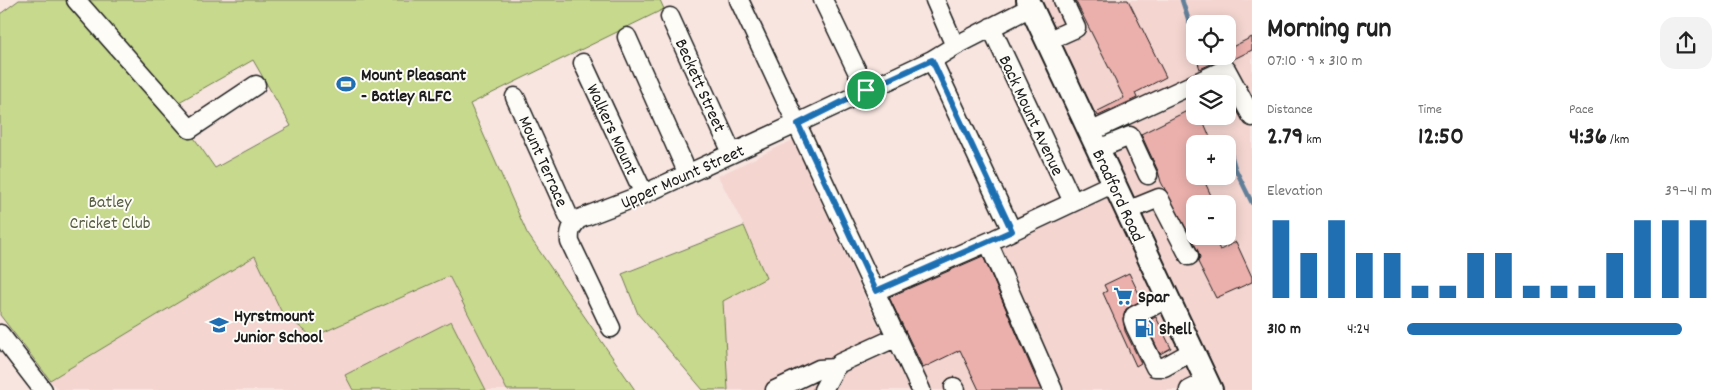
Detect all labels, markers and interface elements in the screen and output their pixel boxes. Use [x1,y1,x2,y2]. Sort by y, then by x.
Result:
text: Morning run [1267,11,1391,51]
map controls [1186,15,1236,245]
button: locate [1186,15,1236,65]
button: share [1660,17,1712,69]
street label: Beckett Street [667,35,731,137]
text: 07:10 · 9 × 310 m [1267,50,1363,73]
street label: Back Mount Avenue [991,52,1069,180]
place label: Mount Pleasant - Batley RLFC [361,64,467,110]
pin [845,69,887,111]
sports icon: Mount Pleasant - Batley RLFC [335,73,357,95]
button: layers [1186,75,1236,125]
icon: arrive [852,76,880,104]
street label: Walkers Mount [579,80,643,180]
text: Distance [1267,100,1313,120]
text: Time [1418,100,1442,120]
text: Pace [1569,100,1594,120]
street label: Mount Terrace [510,112,573,212]
text: 2.79 [1267,120,1303,156]
text: 12:50 [1418,120,1464,156]
text: 4:36 [1569,120,1607,156]
text: km [1303,130,1322,150]
text: /km [1607,130,1629,150]
button: + [1186,135,1236,185]
street label: Upper Mount Street [617,140,749,217]
street label: Bradford Road [1084,146,1149,246]
text: Elevation [1267,180,1323,203]
text: 39–41 m [1665,180,1712,203]
park label: Batley Cricket Club [70,191,151,237]
button: − [1186,195,1236,245]
supermarket icon: Spar [1112,285,1134,307]
place label: Spar [1138,286,1170,311]
place label: Hyrstmount Junior School [234,305,323,351]
school or university icon: Hyrstmount Junior School [208,314,230,336]
fuel station icon: Shell [1133,317,1155,339]
place label: Shell [1159,318,1192,343]
text: 310 m [1267,318,1301,341]
text: 4:24 [1347,318,1370,341]

